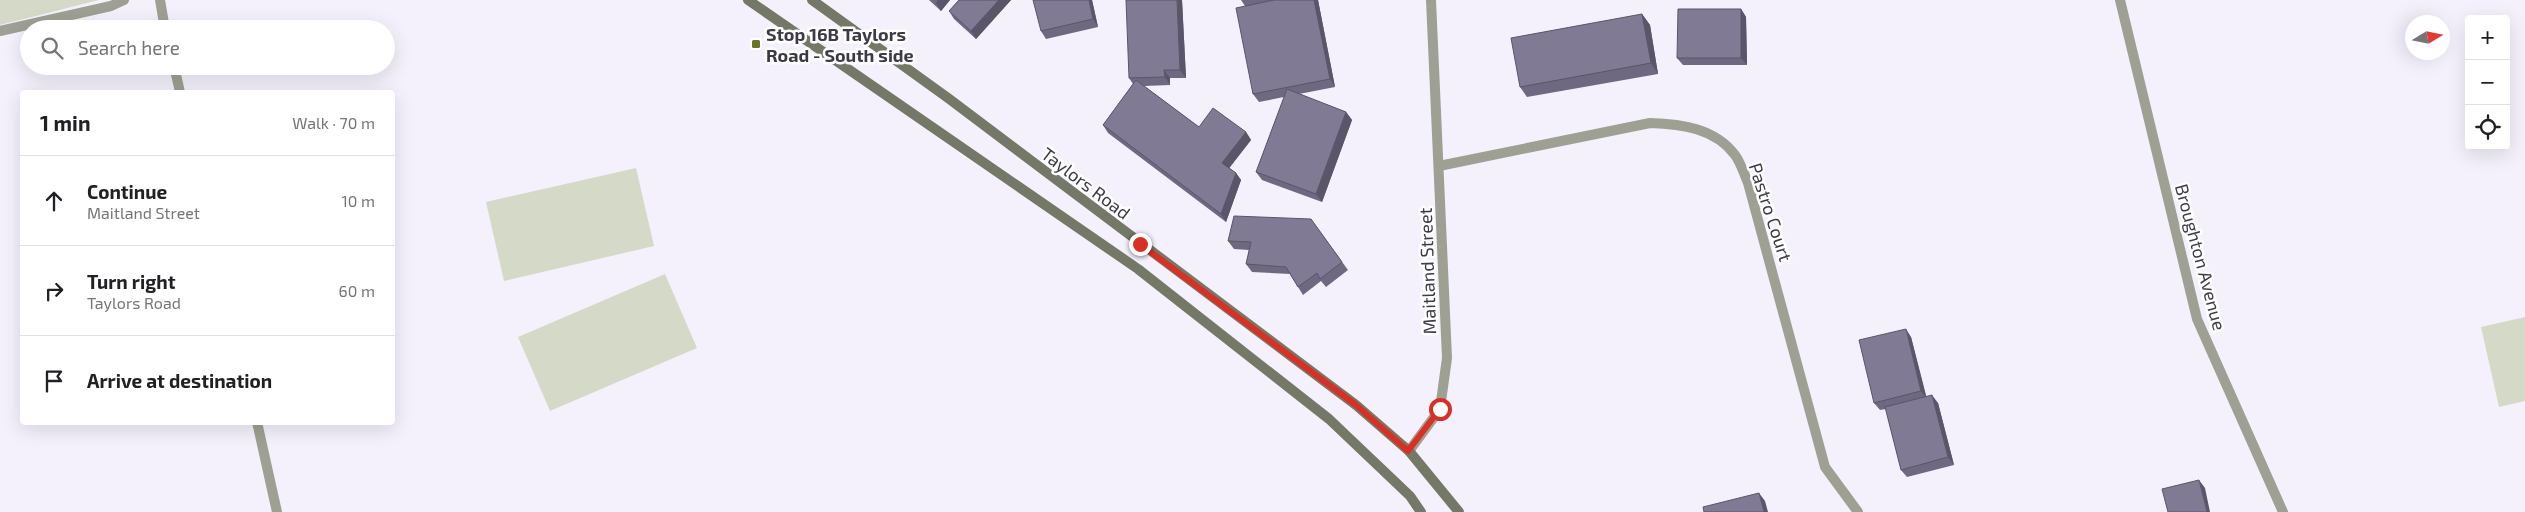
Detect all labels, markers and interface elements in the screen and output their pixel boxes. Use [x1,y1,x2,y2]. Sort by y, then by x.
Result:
north arrow [2405,15,2450,60]
map controls [2465,15,2510,150]
button: + [2465,15,2510,60]
search box [20,20,395,75]
place label: Stop 16B Taylors Road - South side [766,23,914,66]
icon: search [38,34,66,62]
text: Search here [78,36,180,59]
marker: Stop 16B Taylors Road - South side [750,38,762,50]
button: − [2465,60,2510,105]
button: locate [2465,105,2510,150]
text: 1 min [40,110,91,135]
text: Walk · 70 m [292,113,375,132]
street label: Taylors Road [1037,142,1135,224]
street label: Pastro Court [1745,160,1797,264]
text: Continue [87,180,167,203]
street label: Broughton Avenue [2171,181,2231,333]
icon: ahead [40,187,68,215]
text: 10 m [341,191,375,210]
text: Maitland Street [87,203,200,222]
street label: Maitland Street [1414,207,1440,335]
route end [1129,233,1152,256]
text: Turn right [87,270,175,293]
icon: right [40,277,68,305]
text: 60 m [339,281,375,300]
text: Taylors Road [87,293,181,312]
icon: arrive [40,367,68,395]
text: Arrive at destination [87,369,272,392]
route start [1429,398,1452,421]

